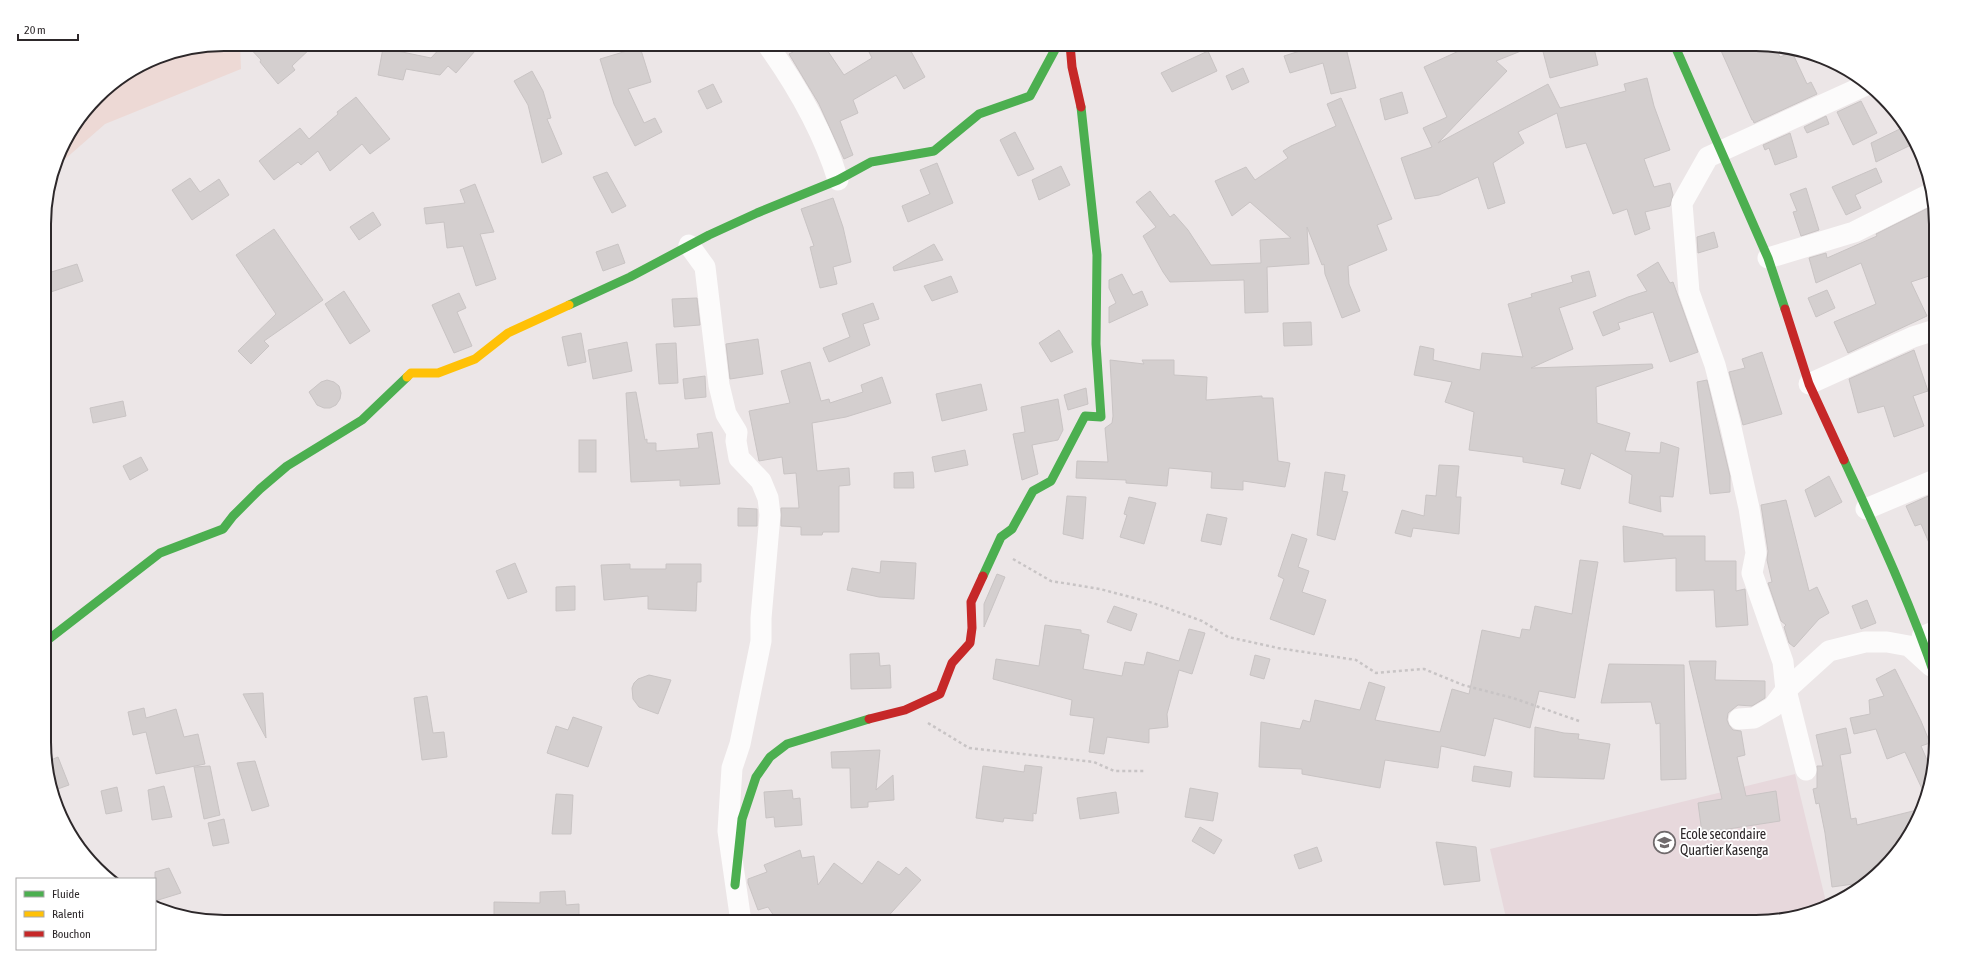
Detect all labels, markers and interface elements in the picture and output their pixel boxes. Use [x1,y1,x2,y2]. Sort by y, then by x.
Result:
scale bar [18,16,78,42]
text: 20 m [24,23,46,37]
place label: Ecole secondaire Quartier Kasenga [1680,826,1769,858]
school or university icon: Ecole secondaire Quartier Kasenga [1651,829,1677,855]
legend [16,878,156,950]
text: Fluide [52,887,80,901]
text: Ralenti [52,907,84,921]
text: Bouchon [52,927,91,941]

